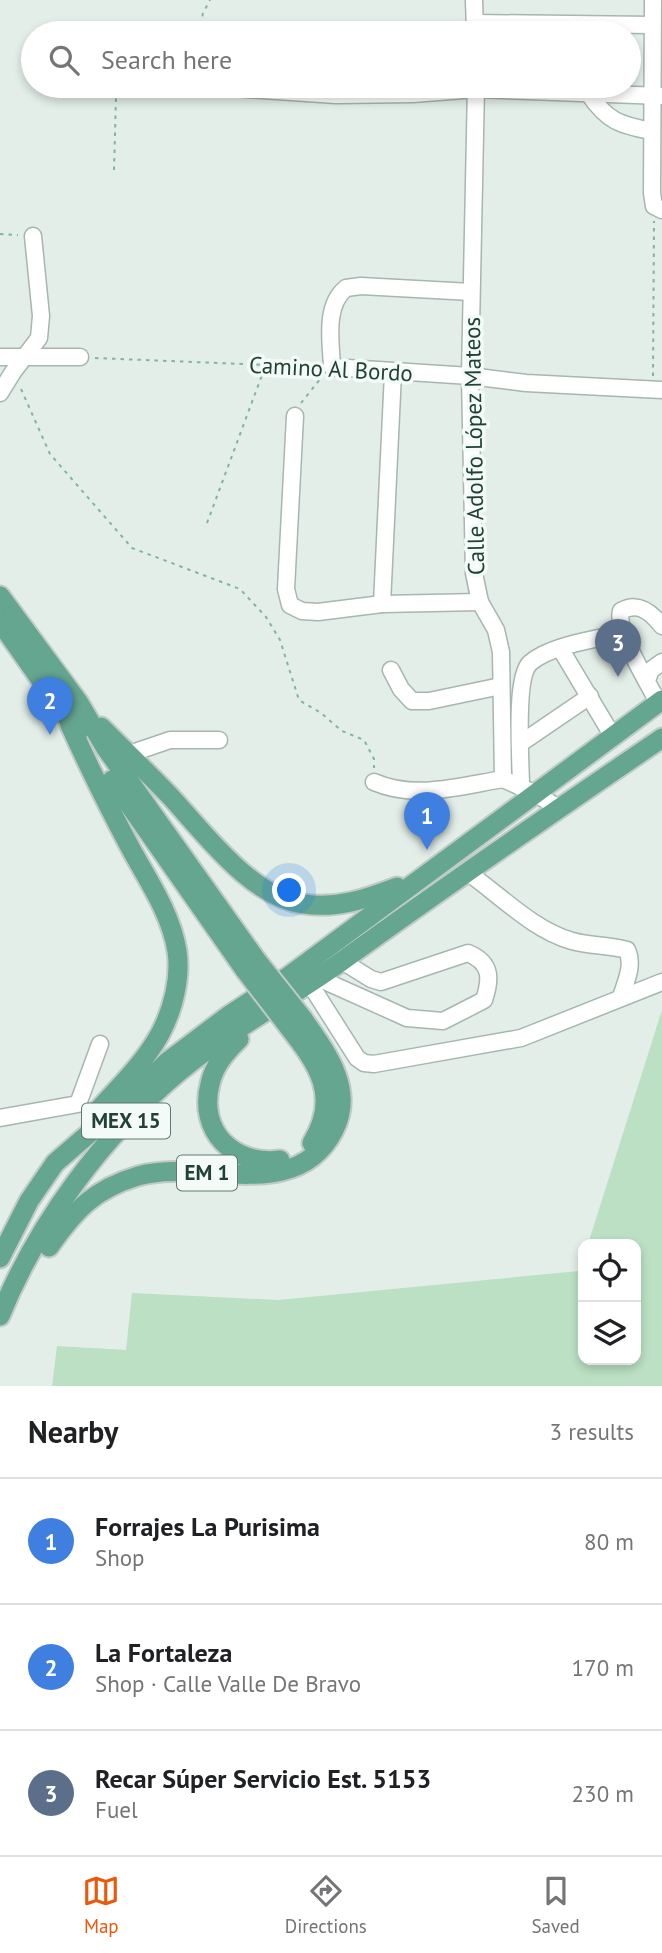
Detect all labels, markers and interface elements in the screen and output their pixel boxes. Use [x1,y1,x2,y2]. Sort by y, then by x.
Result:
search box [21,21,641,98]
icon: search [45,41,83,79]
text: Search here [101,43,232,76]
street label: Calle Adolfo López Mateos [457,317,490,575]
street label: Camino Al Bordo [248,350,414,387]
pin: 3 [595,619,641,677]
pin: 2 [27,677,73,735]
pin: 1 [404,792,450,850]
your location [272,873,306,907]
road number: MEX 15 [82,1104,170,1138]
road number: EM 1 [177,1156,237,1190]
map controls [578,1239,641,1365]
button: locate [578,1239,641,1302]
button: layers [578,1302,641,1365]
text: Nearby [28,1412,118,1451]
text: 3 results [550,1417,634,1446]
text: Forrajes La Purisima [95,1510,320,1543]
text: 1 [44,1527,58,1556]
text: 80 m [584,1527,634,1556]
text: Shop [95,1543,145,1572]
text: La Fortaleza [95,1636,232,1669]
text: 2 [44,1653,58,1682]
text: 170 m [572,1653,634,1682]
text: Shop · Calle Valle De Bravo [95,1669,361,1698]
text: Recar Súper Servicio Est. 5153 [95,1762,431,1795]
text: 3 [44,1779,58,1808]
text: 230 m [572,1779,634,1808]
text: Fuel [95,1795,138,1824]
tab: Map [82,1872,120,1938]
tab: Directions [285,1872,367,1938]
tab: Saved [531,1872,580,1938]

